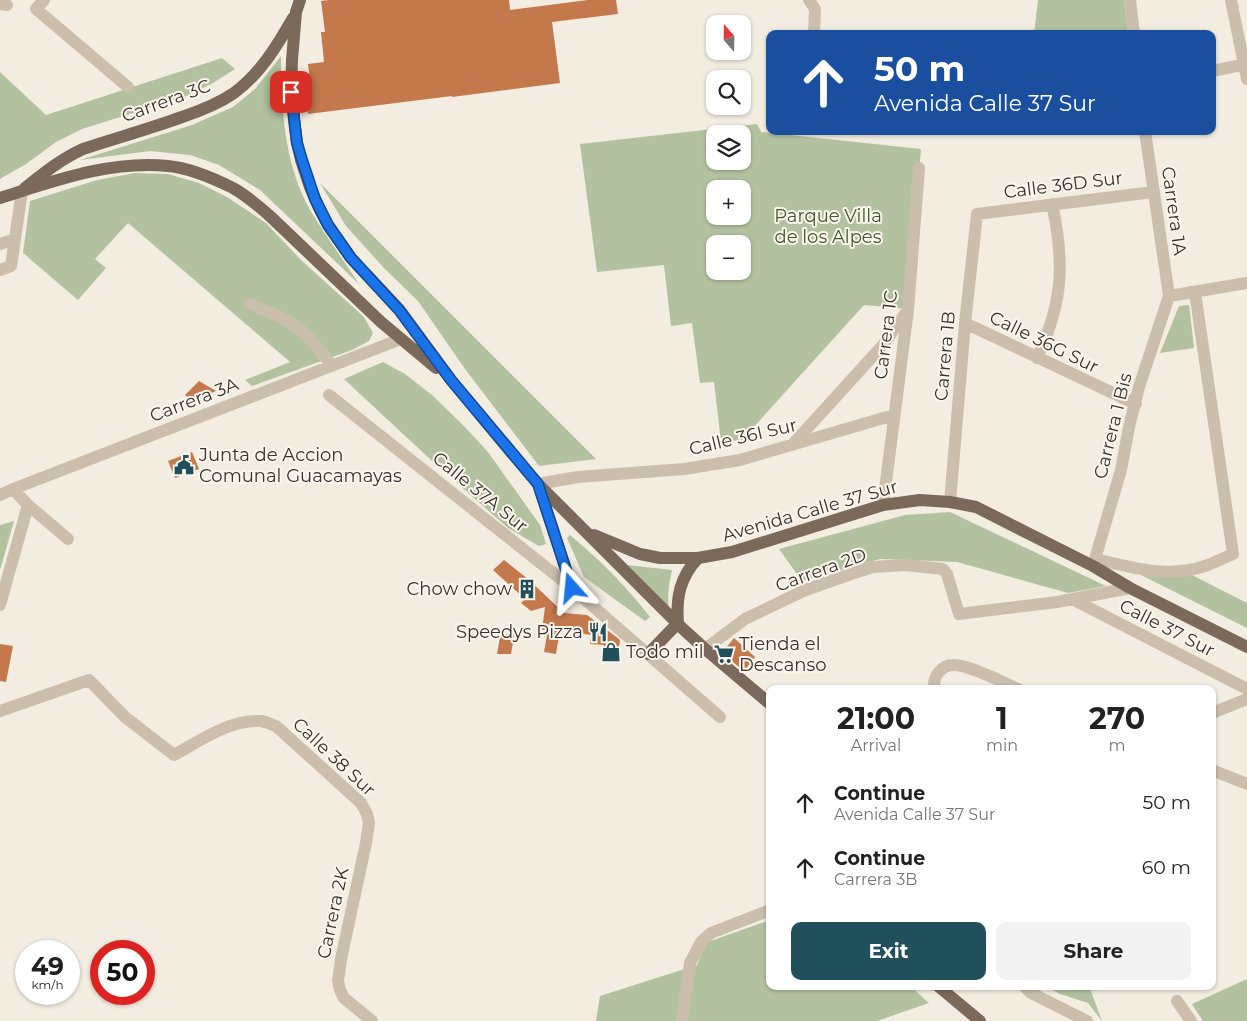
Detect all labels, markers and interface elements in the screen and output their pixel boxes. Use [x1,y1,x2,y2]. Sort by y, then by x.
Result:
north arrow [706,15,751,60]
map controls [706,15,751,280]
text: 50 m [874,47,965,90]
icon: ahead [791,50,856,115]
button: search [706,70,751,115]
pin [270,71,312,113]
street label: Carrera 3C [119,75,214,127]
icon: arrive [277,78,305,106]
text: Avenida Calle 37 Sur [874,90,1096,117]
button: layers [706,125,751,170]
street label: Carrera 1A [1157,165,1191,257]
street label: Calle 36D Sur [1002,167,1124,203]
button: + [706,180,751,225]
park label: Parque Villa de los Alpes [774,205,882,248]
button: − [706,235,751,280]
street label: Carrera 1C [870,289,902,381]
street label: Calle 36G Sur [986,306,1102,378]
street label: Carrera 1B [930,310,960,402]
street label: Carrera 1 Bis [1089,371,1137,481]
street label: Carrera 3A [147,373,241,427]
street label: Calle 36I Sur [687,414,799,460]
place label: Junta de Accion Comunal Guacamayas [198,444,402,487]
street label: Calle 37A Sur [428,447,532,537]
public building icon: Junta de Accion Comunal Guacamayas [173,454,195,476]
street label: Avenida Calle 37 Sur [720,475,900,547]
street label: Carrera 2D [773,543,869,597]
position arrow [545,561,597,613]
place label: Chow chow [407,578,512,600]
building icon: Chow chow [516,578,538,600]
street label: Calle 37 Sur [1116,595,1218,661]
place label: Speedys Pizza [456,621,583,643]
restaurant icon: Speedys Pizza [587,621,609,643]
place label: Tienda el Descanso [739,633,827,676]
shop icon: Todo mil [600,641,622,663]
place label: Todo mil [626,641,704,663]
supermarket icon: Tienda el Descanso [713,643,735,665]
text: 21:00 [837,700,915,737]
text: 1 [996,700,1008,737]
text: 270 [1089,700,1145,737]
street label: Calle 38 Sur [288,713,380,801]
text: Arrival [851,736,901,755]
text: min [986,736,1018,755]
text: m [1109,736,1126,755]
text: Continue [834,782,925,805]
icon: ahead [791,789,819,817]
text: 50 m [1143,791,1191,814]
text: Avenida Calle 37 Sur [834,805,995,824]
text: Continue [834,847,925,870]
icon: ahead [791,854,819,882]
text: 60 m [1142,856,1191,879]
street label: Carrera 2K [313,865,353,961]
text: Carrera 3B [834,870,917,889]
button: Exit [791,922,986,980]
button: Share [996,922,1191,980]
speed limit sign: 50 [90,940,155,1005]
text: 49 [31,951,64,981]
text: km/h [31,977,64,992]

